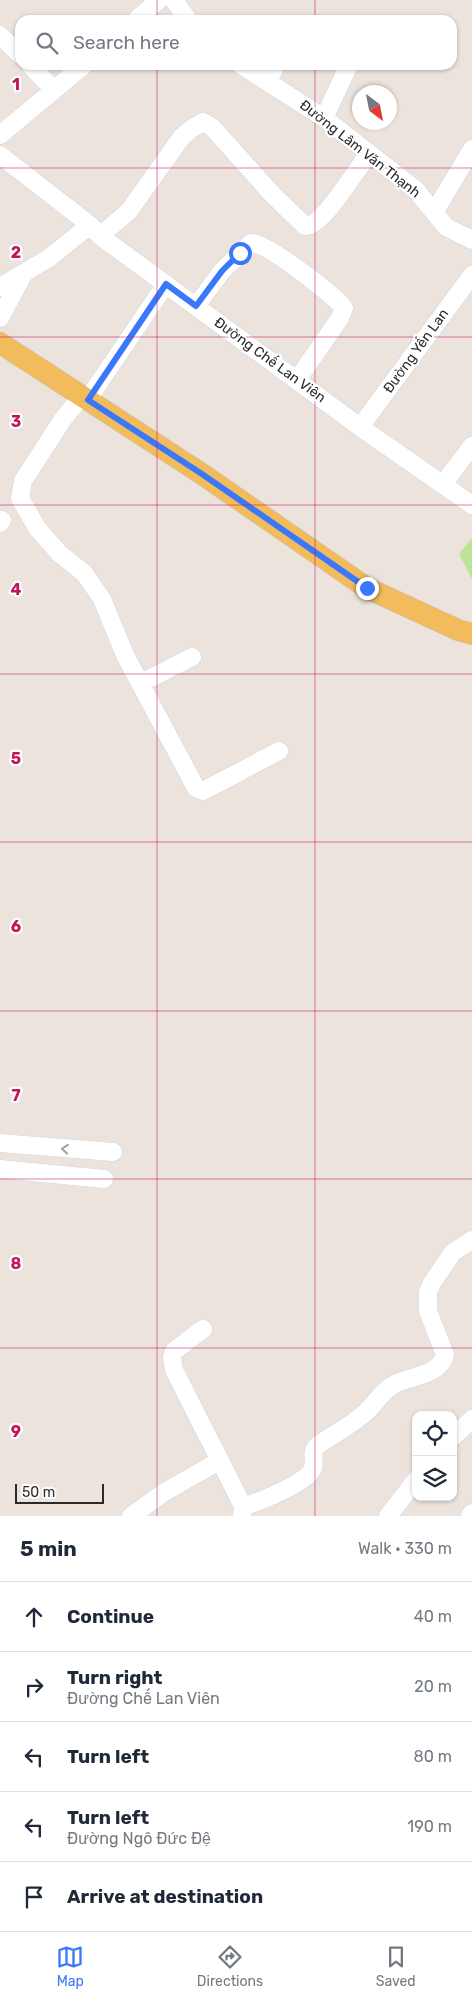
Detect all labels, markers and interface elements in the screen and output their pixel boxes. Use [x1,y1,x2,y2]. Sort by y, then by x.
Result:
search box [15,15,457,70]
icon: search [33,29,61,57]
text: Search here [73,31,180,54]
text: 1 [12,75,20,94]
north arrow [352,85,397,130]
street label: Đường Lâm Văn Thạnh [296,97,424,201]
route start [229,242,252,265]
text: 2 [11,243,21,262]
street label: Đường Yến Lan [379,305,452,396]
street label: Đường Chế Lan Viên [211,313,330,406]
text: 3 [11,412,21,431]
route end [356,577,379,600]
text: 4 [11,580,22,599]
text: 5 [11,749,21,768]
text: 6 [11,917,21,936]
text: 7 [11,1086,21,1105]
one-way arrow [60,1143,68,1154]
text: 8 [11,1254,22,1273]
map controls [412,1411,457,1501]
button: locate [412,1411,457,1456]
text: 9 [11,1422,21,1441]
button: layers [412,1456,457,1501]
scale bar [15,1481,104,1504]
text: 50 m [22,1484,55,1501]
text: 5 min [20,1536,77,1561]
text: Walk · 330 m [358,1539,452,1558]
icon: ahead [20,1603,48,1631]
text: Continue [67,1605,154,1628]
text: 40 m [414,1607,452,1626]
text: Turn right [67,1666,162,1689]
icon: right [20,1673,48,1701]
text: 20 m [414,1677,452,1696]
text: Đường Chế Lan Viên [67,1689,220,1708]
icon: left [20,1743,48,1771]
text: Turn left [67,1745,149,1768]
text: 80 m [414,1747,452,1766]
text: Turn left [67,1806,149,1829]
icon: left [20,1813,48,1841]
text: 190 m [407,1817,452,1836]
text: Đường Ngô Đức Đệ [67,1829,211,1848]
icon: arrive [20,1883,48,1911]
text: Arrive at destination [67,1885,263,1908]
tab: Map [56,1943,84,1990]
tab: Directions [197,1943,263,1990]
tab: Saved [376,1943,416,1990]

